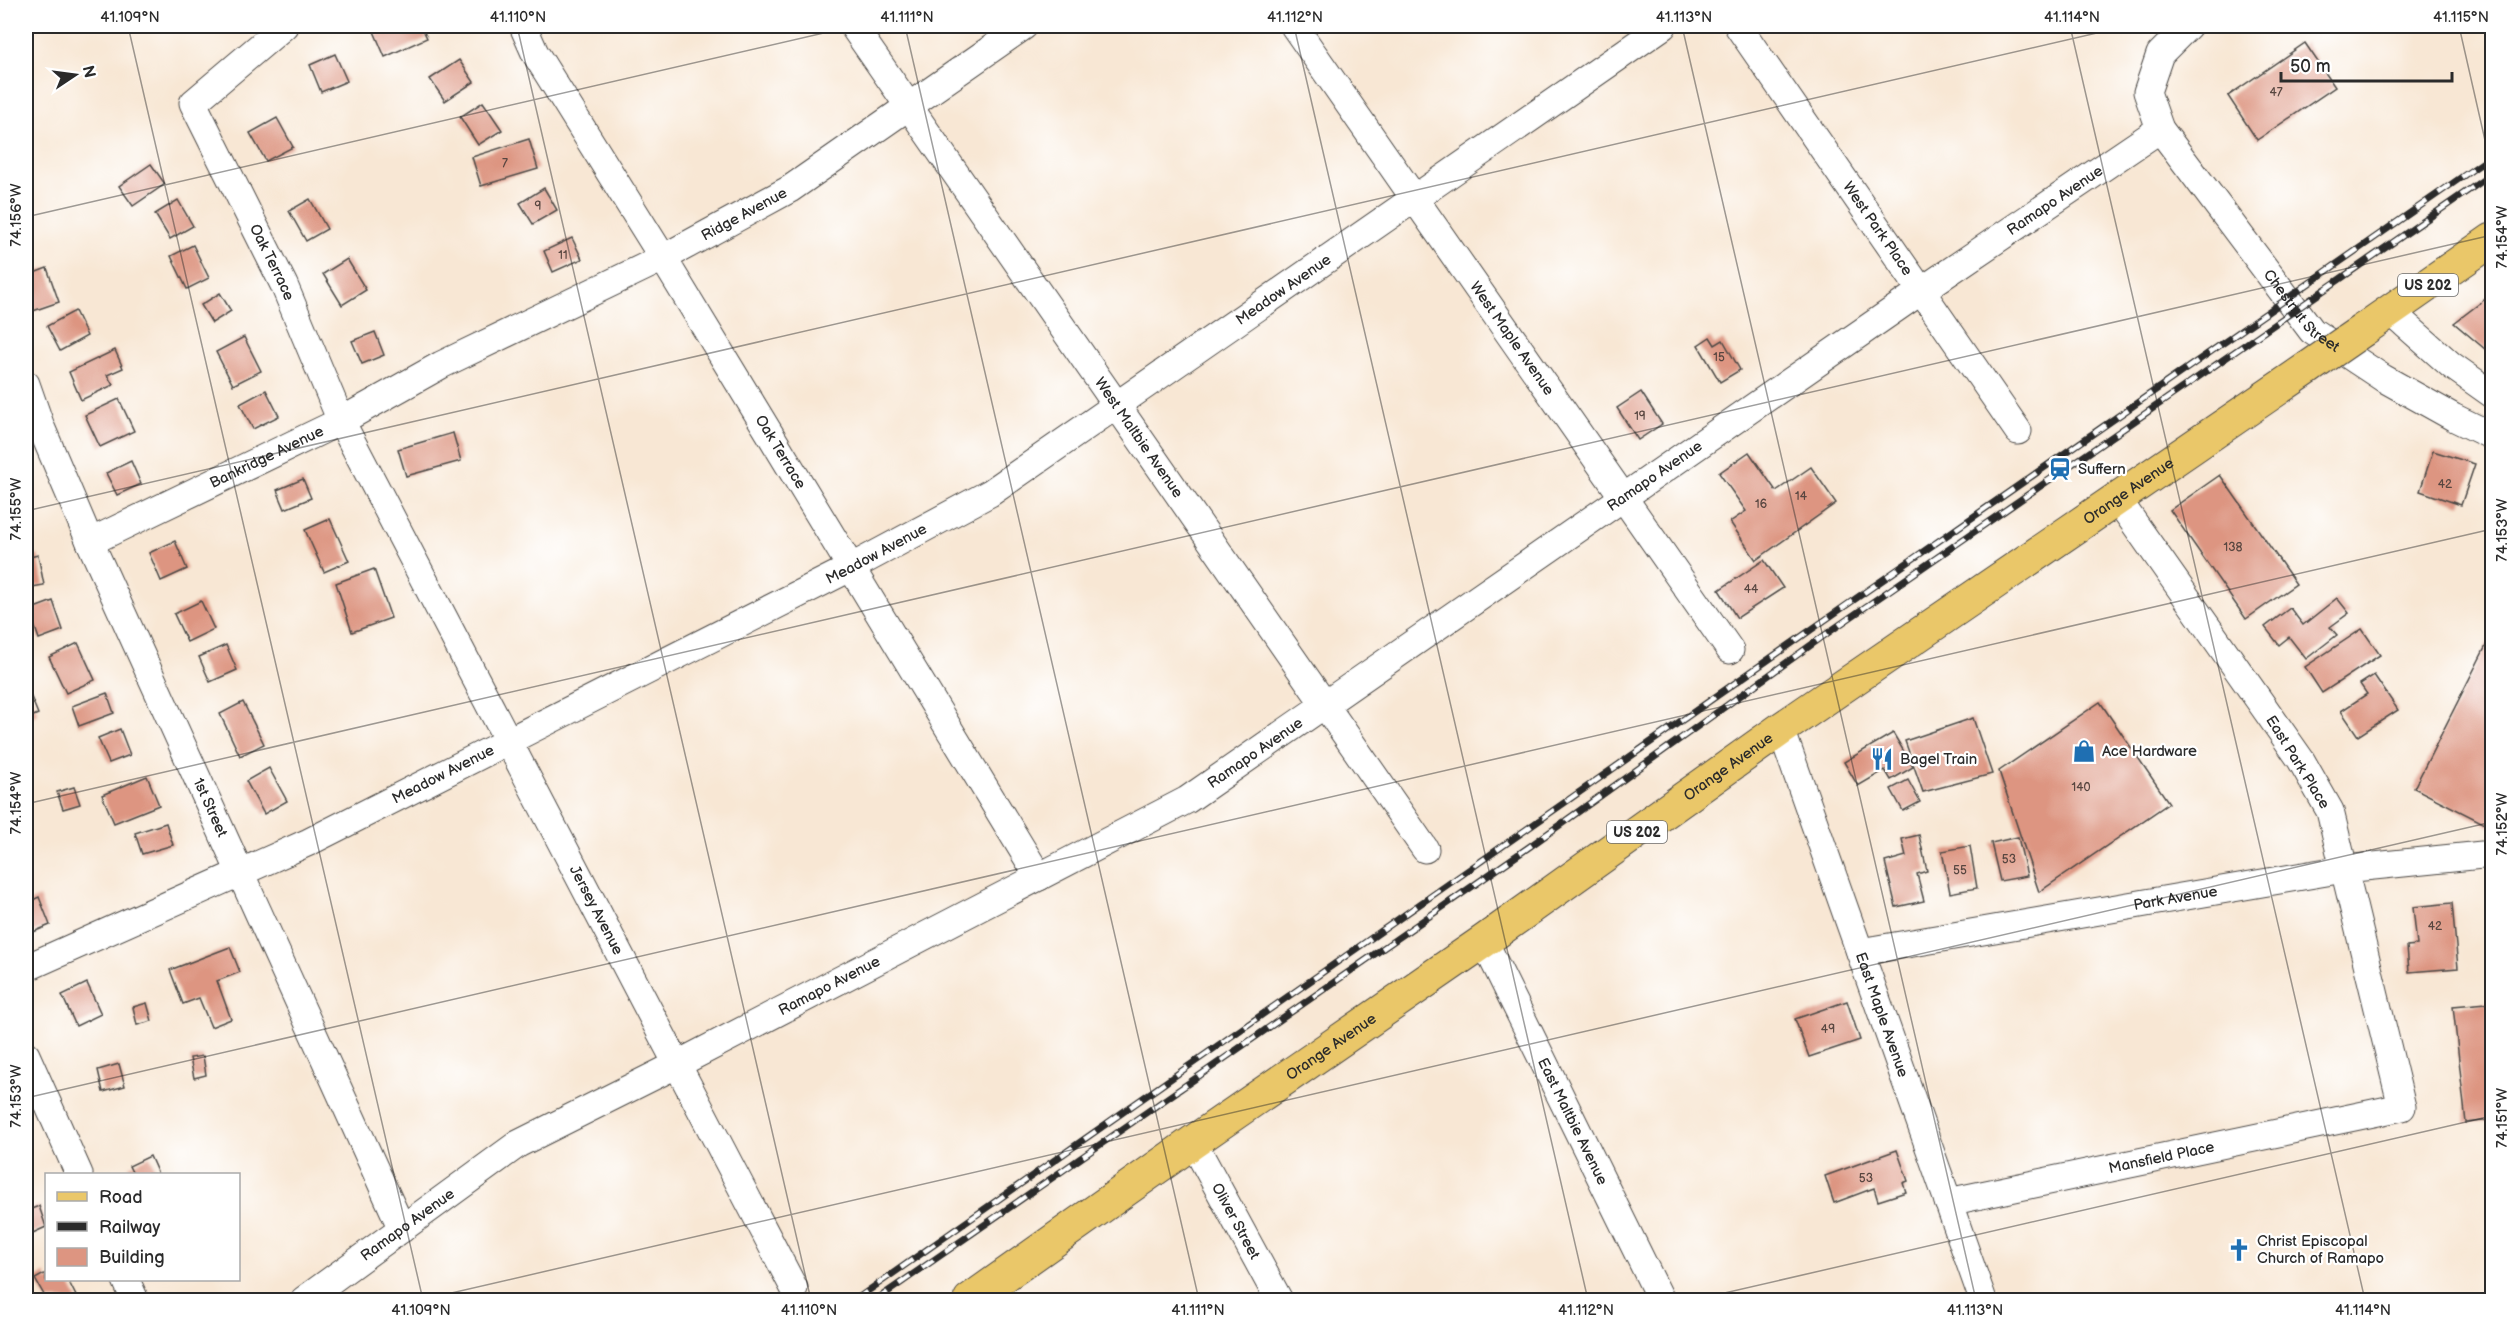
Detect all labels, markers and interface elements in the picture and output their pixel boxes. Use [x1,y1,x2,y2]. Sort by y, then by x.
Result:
text: 41.109°N [100,8,160,27]
text: 41.110°N [490,8,546,27]
text: 41.111°N [880,8,934,27]
text: 41.112°N [1267,8,1323,27]
text: 41.113°N [1656,8,1712,27]
text: 41.114°N [2044,8,2100,27]
text: 41.115°N [2433,8,2489,27]
north arrow [45,45,105,105]
scale bar [2281,45,2452,83]
text: 50 m [2290,56,2331,77]
text: N [78,64,99,80]
house number: 47 [2269,85,2283,100]
house number: 7 [502,156,508,171]
street label: Ramapo Avenue [2004,161,2107,240]
street label: West Park Place [1838,178,1917,279]
text: 74.156°W [7,183,26,247]
street label: Ridge Avenue [698,183,791,245]
house number: 9 [535,199,542,214]
text: 74.154°W [2493,205,2512,268]
street label: Oak Terrace [245,221,298,304]
house number: 11 [558,248,568,263]
street label: Meadow Avenue [1232,250,1335,330]
street label: Chestnut Street [2259,266,2343,357]
road number: US 202 [2398,274,2458,296]
street label: West Maple Avenue [1465,278,1558,399]
house number: 15 [1713,350,1725,365]
street label: West Maltbie Avenue [1090,374,1187,502]
house number: 19 [1634,409,1646,424]
street label: Oak Terrace [751,412,810,493]
street label: Bankridge Avenue [207,422,327,493]
street label: Ramapo Avenue [1603,437,1706,516]
street label: Orange Avenue [2080,454,2178,529]
station icon: Suffern [2047,456,2073,482]
place label: Suffern [2078,460,2126,479]
text: 74.155°W [7,477,26,540]
house number: 42 [2438,477,2452,492]
house number: 14 [1795,489,1808,504]
house number: 16 [1755,497,1767,512]
text: 74.153°W [2493,498,2512,562]
street label: Meadow Avenue [823,520,930,589]
house number: 138 [2223,540,2243,555]
house number: 44 [1744,582,1759,597]
street label: East Park Place [2261,712,2334,813]
street label: Ramapo Avenue [1204,713,1307,793]
street label: Orange Avenue [1680,729,1777,805]
shop icon: Ace Hardware [2071,738,2097,764]
street label: Meadow Avenue [389,741,498,808]
place label: Ace Hardware [2102,742,2197,761]
restaurant icon: Bagel Train [1869,746,1895,772]
place label: Bagel Train [1900,750,1977,769]
text: 74.154°W [7,771,26,834]
street label: 1st Street [188,775,232,840]
house number: 140 [2071,780,2091,795]
text: 74.152°W [2493,792,2512,855]
road number: US 202 [1607,821,1667,843]
house number: 53 [2002,852,2016,867]
street label: Jersey Avenue [565,862,627,958]
house number: 55 [1953,863,1967,878]
street label: Park Avenue [2132,882,2219,915]
house number: 42 [2428,919,2442,934]
street label: East Maple Avenue [1851,950,1912,1080]
street label: Ramapo Avenue [775,952,883,1020]
street label: Orange Avenue [1282,1009,1380,1085]
house number: 49 [1821,1022,1835,1037]
street label: East Maltbie Avenue [1533,1055,1612,1188]
text: 74.153°W [7,1064,26,1128]
text: 74.151°W [2493,1088,2512,1148]
street label: Mansfield Place [2107,1138,2216,1178]
house number: 53 [1859,1171,1873,1186]
legend [45,1173,240,1281]
street label: Oliver Street [1207,1180,1264,1263]
street label: Ramapo Avenue [357,1184,459,1266]
text: Road [99,1187,143,1208]
text: Railway [99,1217,161,1238]
place label: Christ Episcopal Church of Ramapo [2257,1232,2384,1268]
church icon: Christ Episcopal Church of Ramapo [2226,1237,2252,1263]
text: Building [99,1247,165,1268]
text: 41.109°N [391,1301,451,1320]
text: 41.110°N [781,1301,837,1320]
text: 41.111°N [1171,1301,1225,1320]
text: 41.112°N [1558,1301,1614,1320]
text: 41.113°N [1947,1301,2003,1320]
text: 41.114°N [2335,1301,2391,1320]

